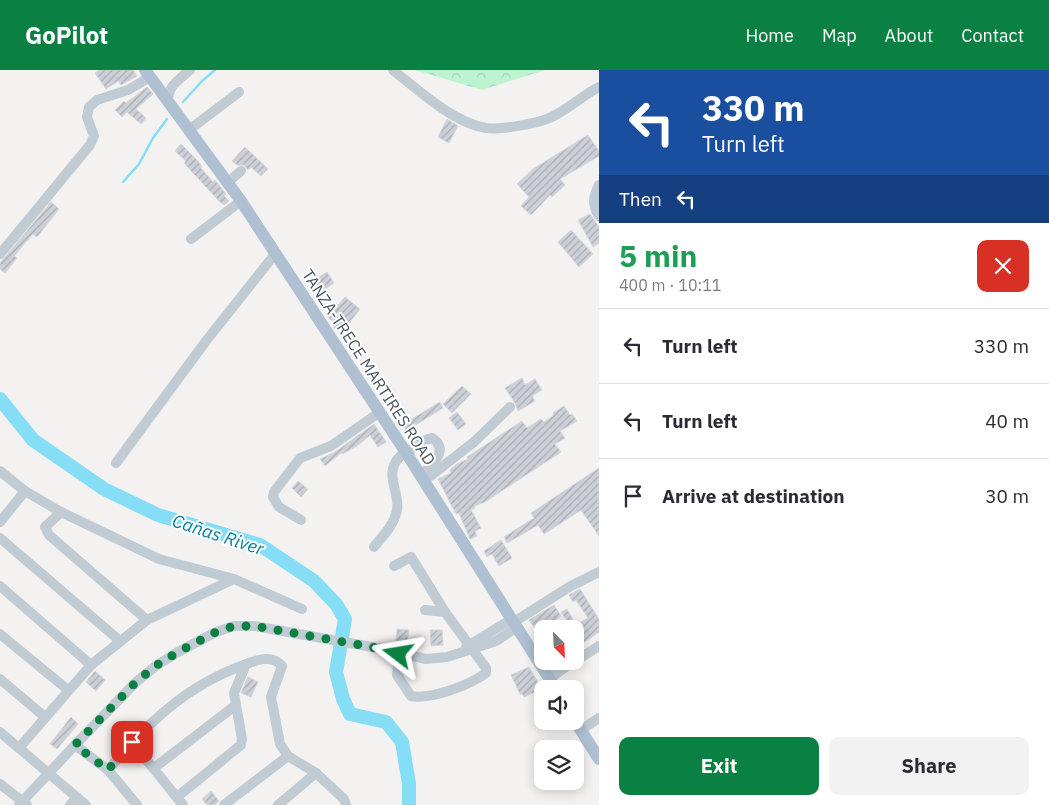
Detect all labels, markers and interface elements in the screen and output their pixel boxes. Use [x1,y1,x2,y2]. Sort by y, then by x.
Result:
text: GoPilot [25,19,108,51]
text: Home [746,24,794,47]
text: Map [822,24,857,47]
text: About [885,24,933,47]
text: Contact [961,24,1024,47]
text: 330 m [702,85,805,131]
icon: left [619,90,684,155]
text: Turn left [702,129,785,158]
icon: left [672,185,700,213]
text: Then [619,187,662,211]
text: 5 min [619,236,697,275]
button: close [977,240,1029,292]
street label: TANZA-TRECE MARTIRES ROAD [298,265,440,469]
text: 400 m · 10:11 [619,275,721,295]
icon: left [619,332,647,360]
text: Turn left [662,334,738,358]
text: 330 m [974,334,1029,358]
icon: left [619,407,647,435]
text: Turn left [662,409,738,433]
text: 40 m [985,409,1029,433]
icon: arrive [619,482,647,510]
text: Arrive at destination [662,484,845,508]
text: 30 m [985,484,1029,508]
water label: Cañas River [169,509,267,560]
north arrow [534,620,584,670]
map controls [534,620,584,790]
position arrow [371,627,423,679]
button: sound [534,680,584,730]
pin [111,721,153,763]
icon: arrive [118,728,146,756]
button: Exit [619,737,819,795]
button: Share [829,737,1029,795]
button: layers [534,740,584,790]

